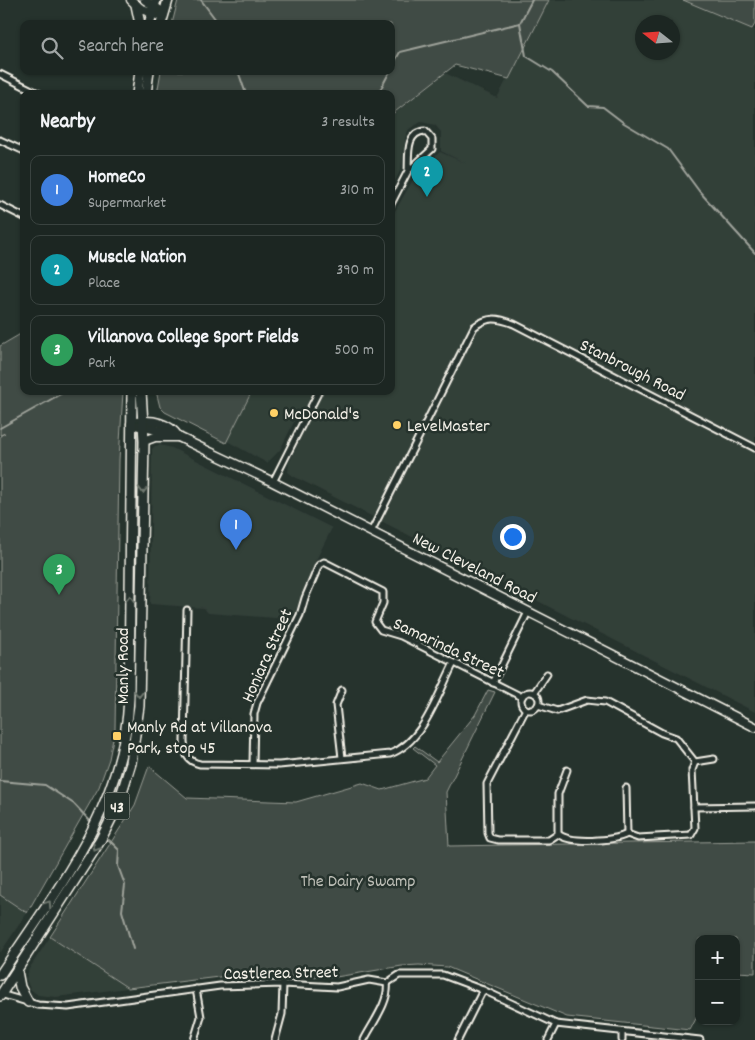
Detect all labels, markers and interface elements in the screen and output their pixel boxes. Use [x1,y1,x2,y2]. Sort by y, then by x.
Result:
north arrow [635,15,680,60]
search box [20,20,395,75]
icon: search [38,34,66,62]
text: Search here [78,34,164,61]
text: Nearby [40,108,95,138]
text: 3 results [321,111,375,134]
pin: 2 [411,156,443,197]
text: HomeCo [88,165,145,192]
text: 1 [55,179,59,202]
text: 310 m [340,179,374,202]
text: Supermarket [88,192,166,215]
text: Muscle Nation [88,245,186,272]
text: 2 [54,259,61,282]
text: 390 m [336,259,374,282]
text: Place [88,272,120,295]
text: Villanova College Sport Fields [88,325,299,352]
street label: Stanbrough Road [575,334,689,409]
text: 3 [53,339,61,362]
text: 500 m [334,339,374,362]
text: Park [88,352,115,375]
place label: McDonald's [284,403,360,428]
marker: McDonald's [268,407,280,419]
place label: LevelMaster [407,415,490,440]
marker: LevelMaster [391,419,403,431]
one-way arrow [138,486,148,494]
pin: 1 [220,509,252,550]
your location [500,524,526,550]
street label: New Cleveland Road [407,527,540,611]
pin: 3 [43,554,75,595]
one-way arrow [124,594,135,602]
street label: Honiara Street [236,605,300,707]
street label: Samarinda Street [388,613,508,686]
street label: Manly Road [112,628,137,704]
one-way arrow [134,690,144,698]
place label: Manly Rd at Villanova Park, stop 45 [127,716,272,762]
marker: Manly Rd at Villanova Park, stop 45 [111,730,123,742]
road number: 43 [104,792,130,819]
one-way arrow [92,843,102,852]
park label: The Dairy Swamp [300,870,416,895]
one-way arrow [42,900,51,909]
map controls [695,935,740,1025]
button: + [695,935,740,980]
street label: Castlerea Street [223,961,339,988]
button: − [695,980,740,1025]

